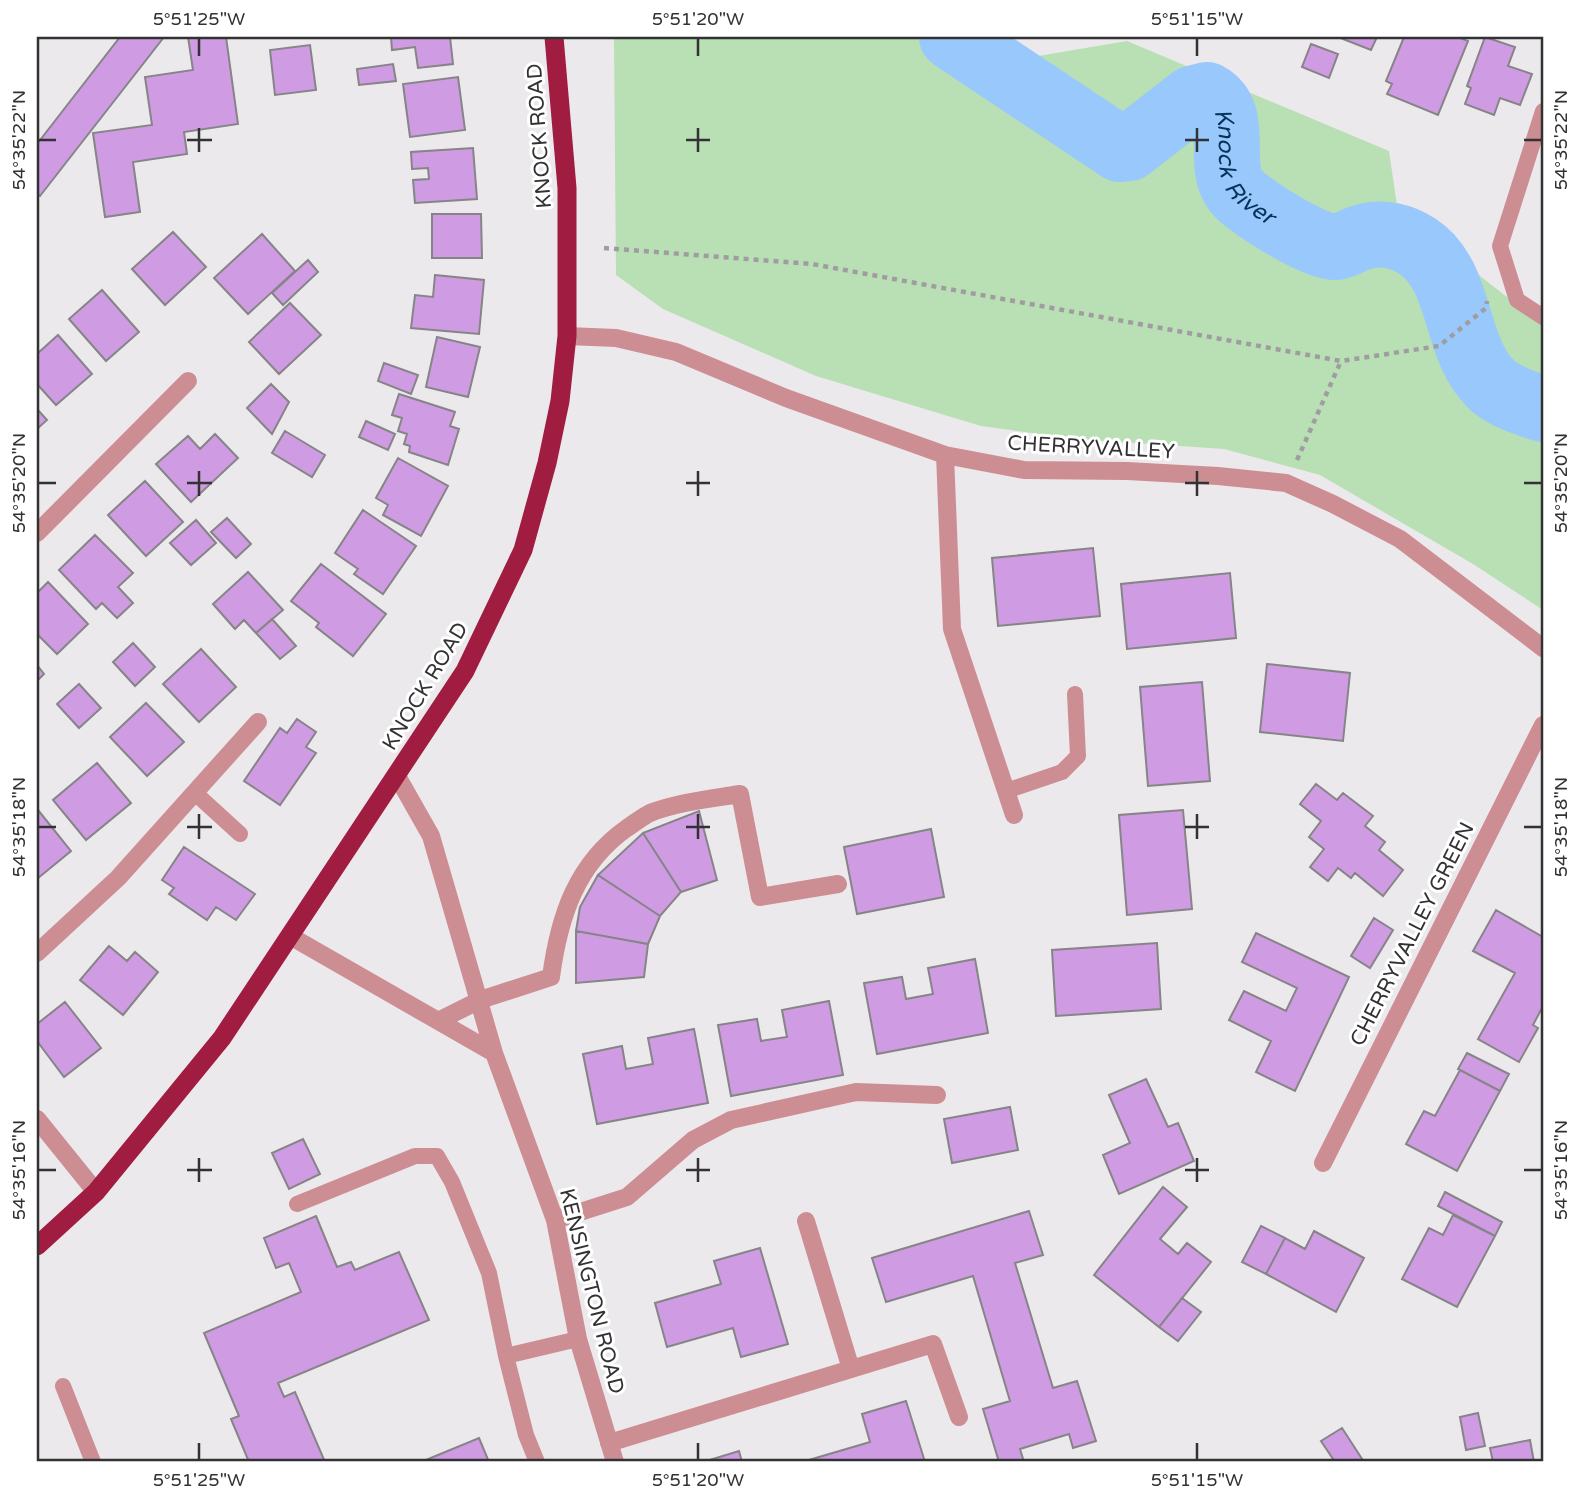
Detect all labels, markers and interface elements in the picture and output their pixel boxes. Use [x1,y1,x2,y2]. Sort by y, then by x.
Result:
text: 5°51'25"W [153,8,245,30]
text: 5°51'20"W [652,8,744,30]
text: 5°51'15"W [1151,8,1243,30]
street label: KNOCK ROAD [522,63,557,209]
text: 54°35'22"N [8,90,30,190]
text: 54°35'22"N [1550,90,1572,190]
water label: Knock River [1208,106,1282,233]
street label: CHERRYVALLEY [1007,431,1175,464]
text: 54°35'20"N [8,433,30,533]
text: 54°35'20"N [1550,433,1572,533]
street label: KNOCK ROAD [377,618,474,755]
text: 54°35'18"N [8,777,30,877]
text: 54°35'18"N [1550,777,1572,877]
street label: CHERRYVALLEY GREEN [1345,818,1480,1050]
text: 54°35'16"N [8,1120,30,1220]
text: 54°35'16"N [1550,1120,1572,1220]
street label: KENSINGTON ROAD [554,1186,629,1396]
text: 5°51'25"W [153,1469,245,1491]
text: 5°51'20"W [652,1469,744,1491]
text: 5°51'15"W [1151,1469,1243,1491]

